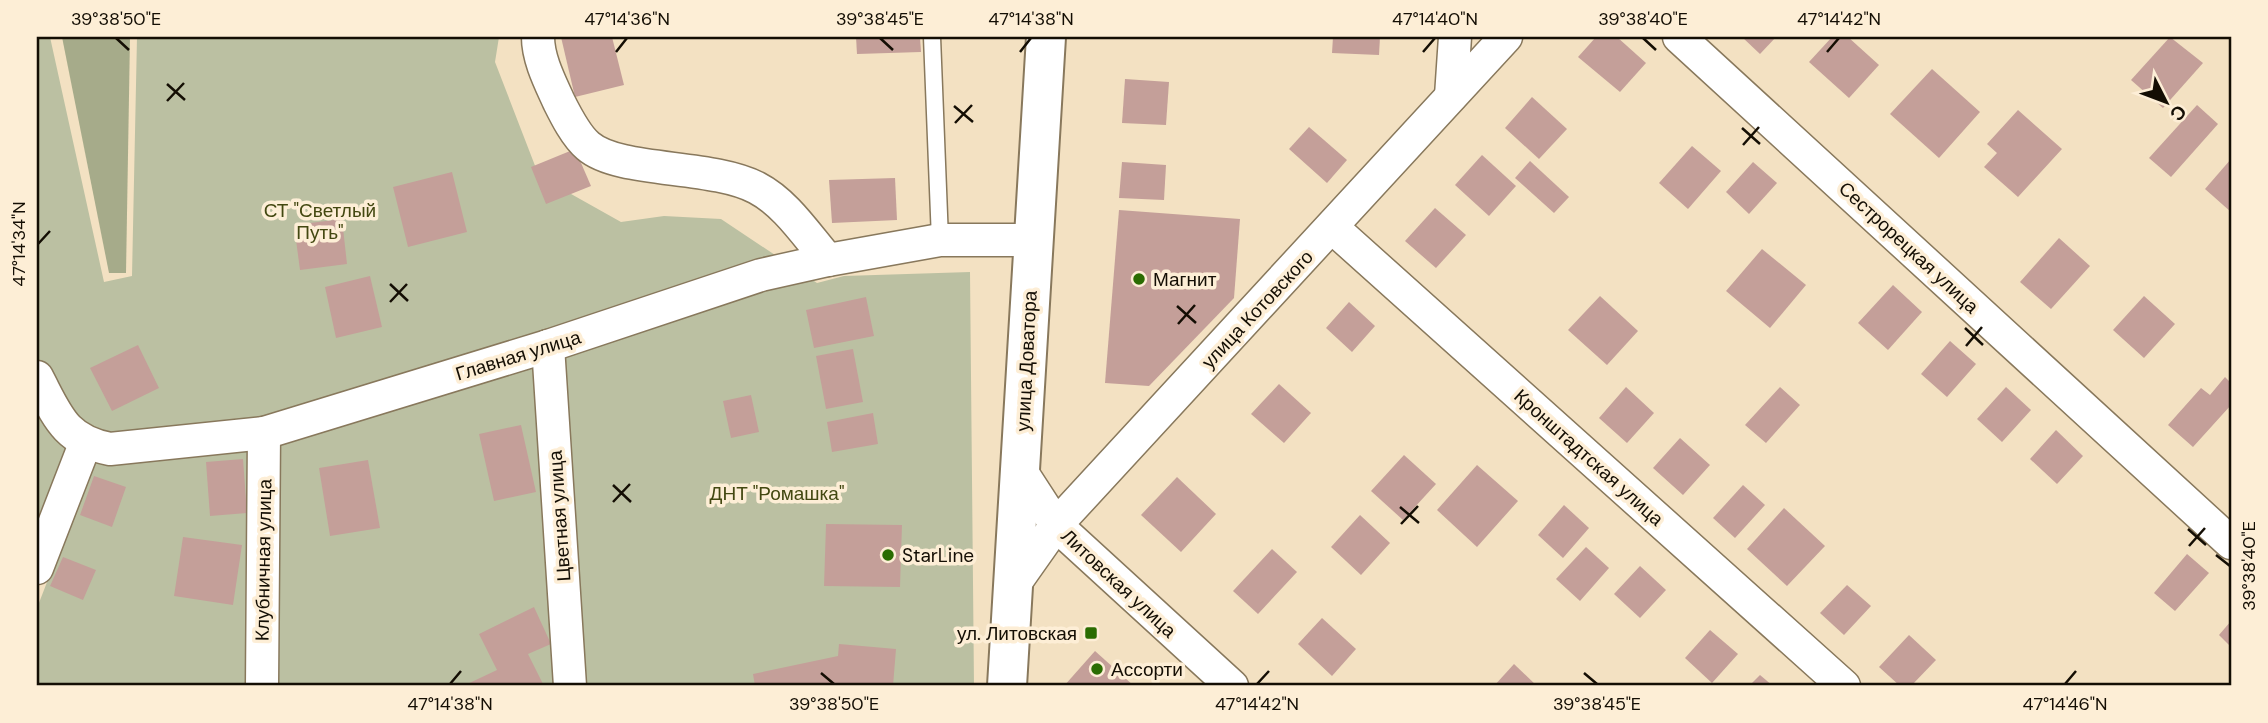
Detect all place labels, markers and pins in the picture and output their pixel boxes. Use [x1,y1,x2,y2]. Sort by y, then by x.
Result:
place label: Магнит [1153,267,1217,292]
marker: Магнит [1131,271,1147,287]
place label: StarLine [902,543,974,568]
marker: StarLine [880,547,896,563]
place label: ул. Литовская [957,621,1077,646]
marker: ул. Литовская [1083,625,1099,641]
place label: Ассорти [1111,657,1183,682]
marker: Ассорти [1089,661,1105,677]

